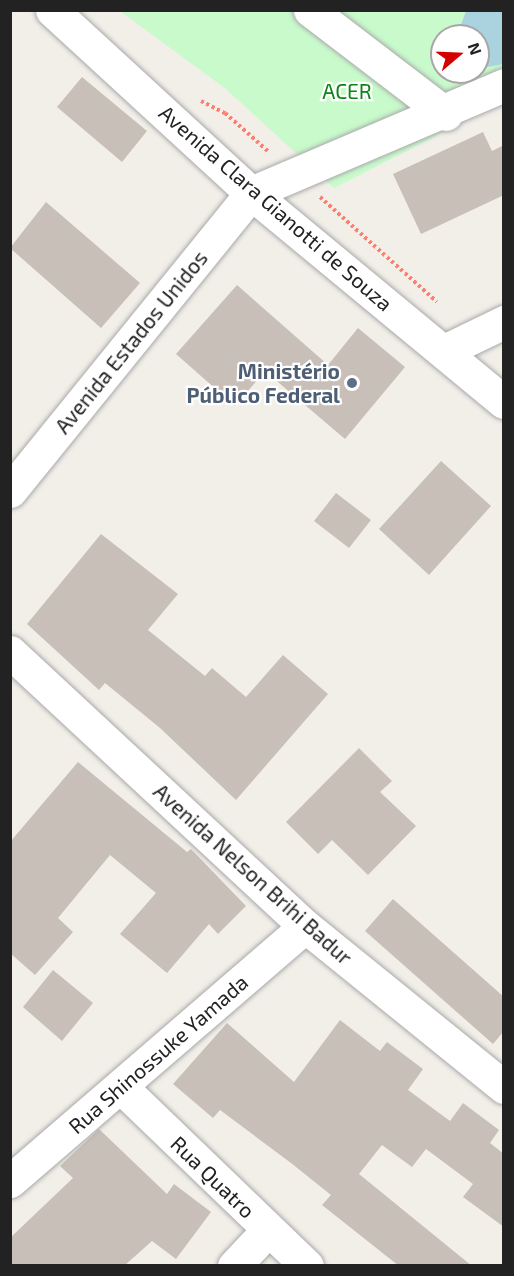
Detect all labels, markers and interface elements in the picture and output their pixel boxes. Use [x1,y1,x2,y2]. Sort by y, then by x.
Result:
north arrow [430,24,490,84]
text: N [465,40,486,57]
park label: ACER [322,78,372,104]
street label: Avenida Clara Gianotti de Souza [154,100,398,316]
street label: Avenida Estados Unidos [50,246,212,438]
place label: Ministério Público Federal [187,358,340,408]
marker: Ministério Público Federal [345,376,359,390]
street label: Avenida Nelson Brihi Badur [149,778,357,970]
street label: Rua Shinossuke Yamada [63,969,253,1139]
street label: Rua Quatro [166,1131,260,1223]

